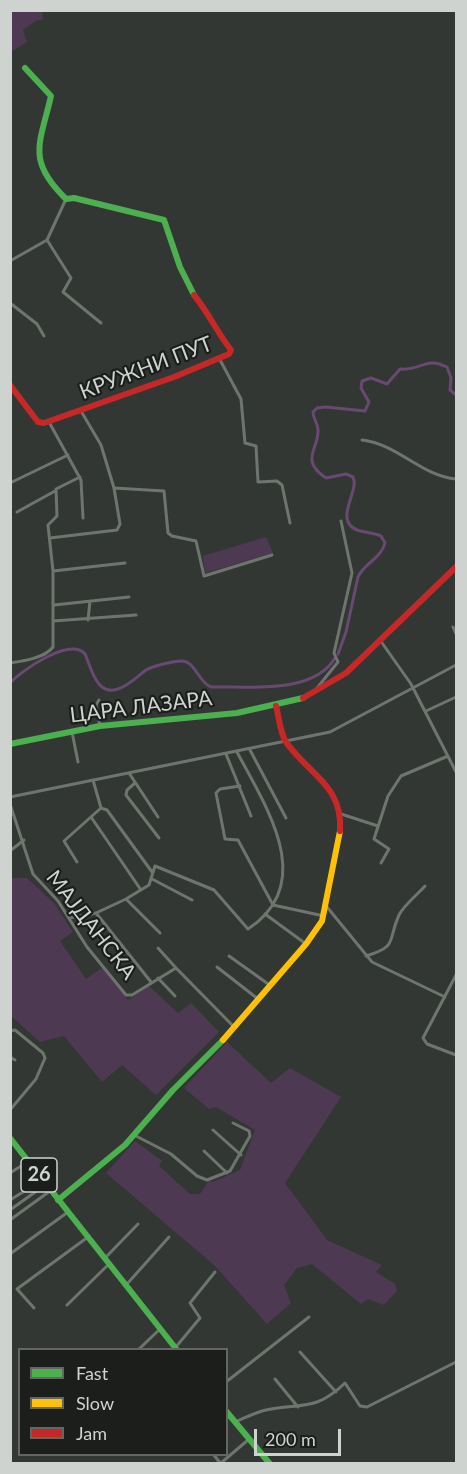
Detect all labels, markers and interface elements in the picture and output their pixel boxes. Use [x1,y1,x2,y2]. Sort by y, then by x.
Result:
street label: КРУЖНИ ПУТ [76,331,216,405]
street label: ЦАРА ЛАЗАРА [68,686,214,728]
street label: МАЈДАНСКА [41,866,141,984]
road number: 26 [21,1158,57,1192]
legend [18,1348,228,1456]
text: Fast [76,1362,108,1384]
text: Slow [76,1392,114,1414]
scale bar [257,1417,344,1455]
text: Jam [76,1422,107,1444]
text: 200 m [265,1428,316,1450]

